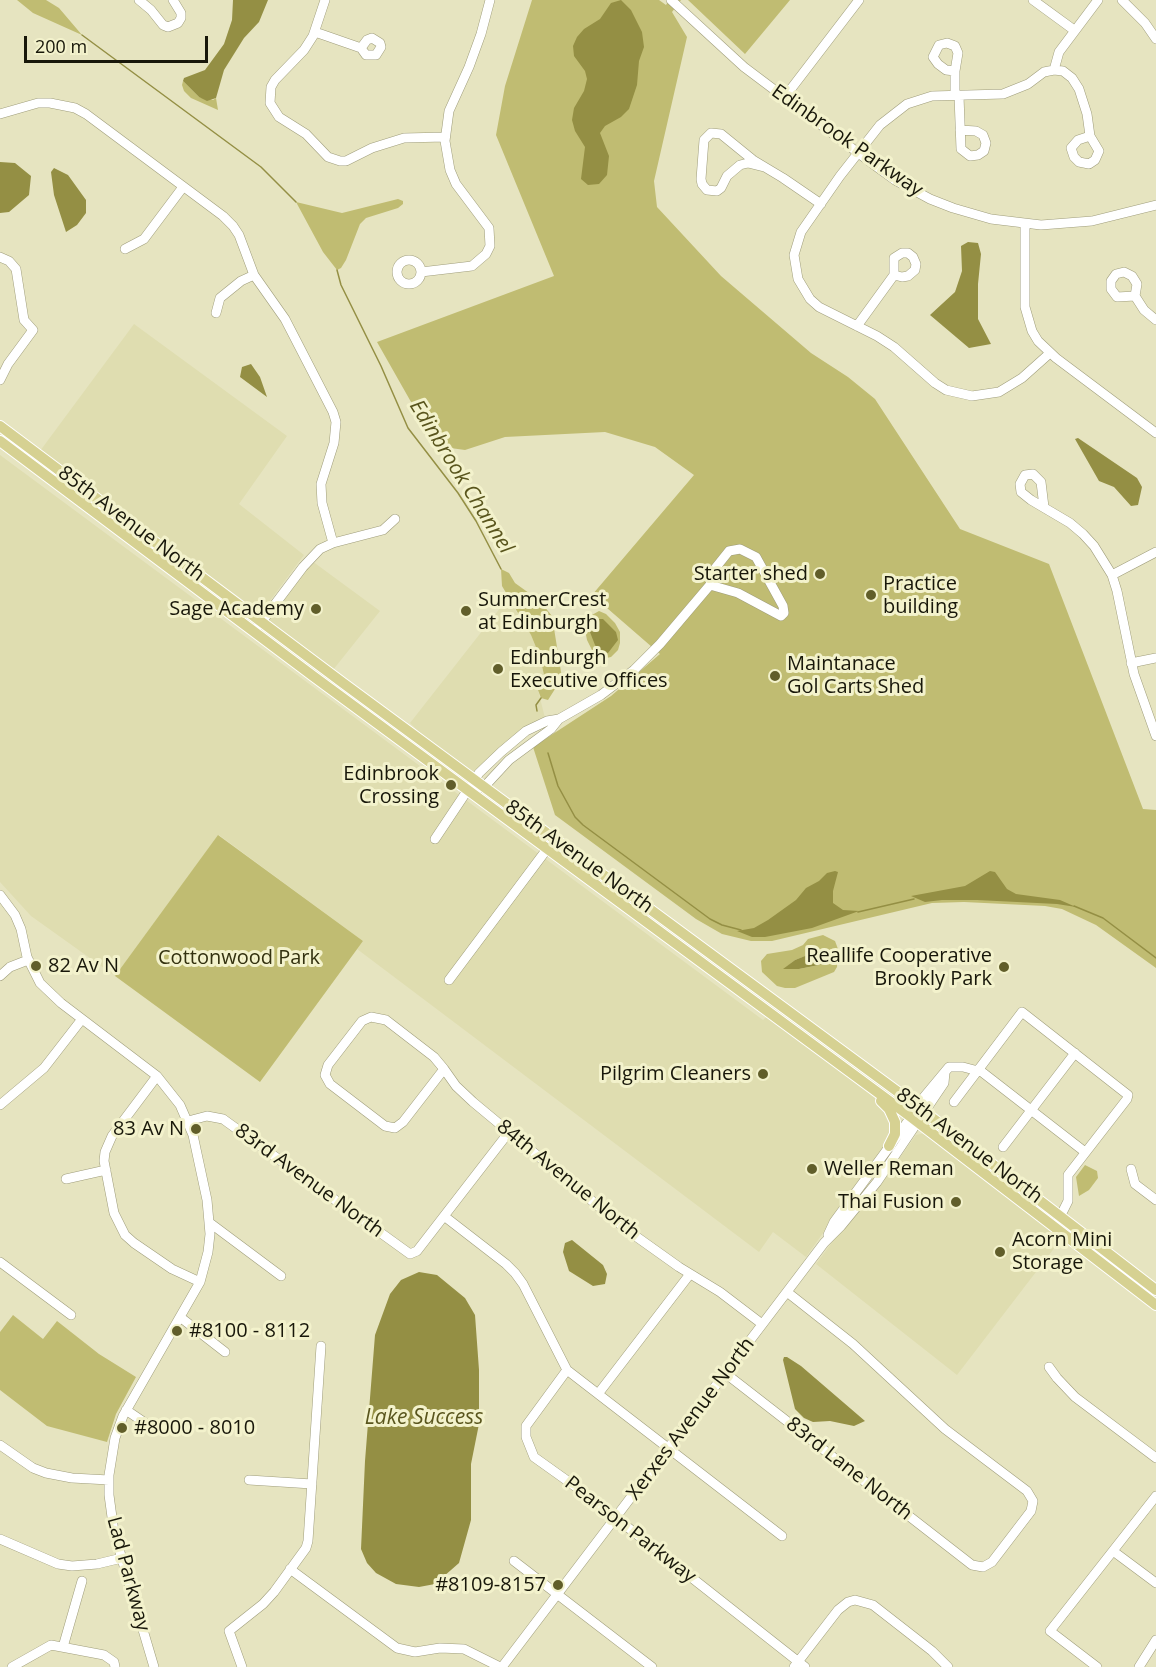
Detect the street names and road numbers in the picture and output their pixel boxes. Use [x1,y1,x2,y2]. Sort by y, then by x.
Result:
street label: Edinbrook Parkway [767,80,927,202]
street label: 85th Avenue North [53,461,209,587]
street label: 85th Avenue North [500,795,658,919]
street label: 85th Avenue North [891,1083,1047,1209]
street label: 84th Avenue North [492,1115,644,1245]
street label: 83rd Avenue North [230,1119,388,1243]
street label: Xerxes Avenue North [622,1333,760,1505]
street label: 83rd Lane North [781,1412,917,1526]
street label: Pearson Parkway [560,1471,700,1589]
street label: Lad Parkway [101,1514,155,1634]

